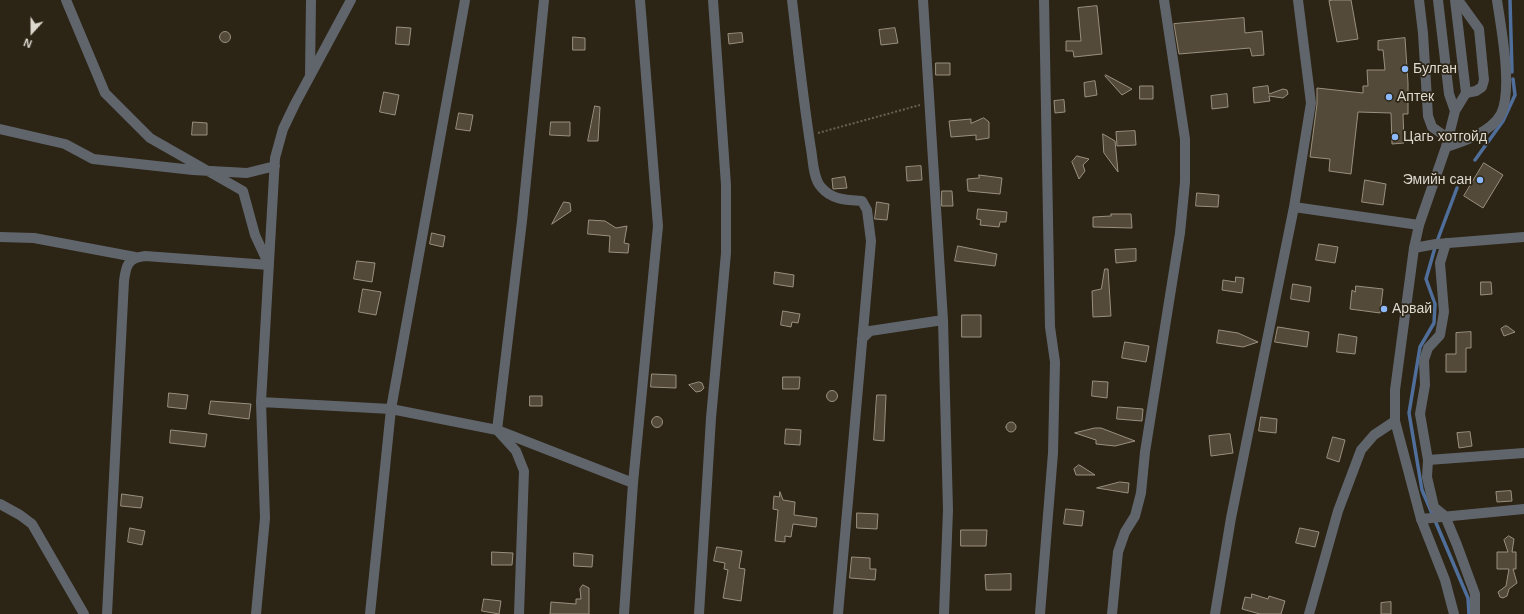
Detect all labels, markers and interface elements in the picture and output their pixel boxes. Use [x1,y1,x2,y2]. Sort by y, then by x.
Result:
north arrow [12,12,52,52]
text: N [22,36,34,50]
place label: Булган [1413,61,1457,77]
marker: Булган [1400,64,1410,74]
place label: Аптек [1397,89,1434,105]
marker: Аптек [1384,92,1394,102]
place label: Цагь хотгойд [1403,129,1487,145]
marker: Цагь хотгойд [1390,132,1400,142]
place label: Эмийн сан [1403,172,1472,188]
marker: Эмийн сан [1475,175,1485,185]
place label: Арвай [1392,301,1432,317]
marker: Арвай [1379,304,1389,314]

